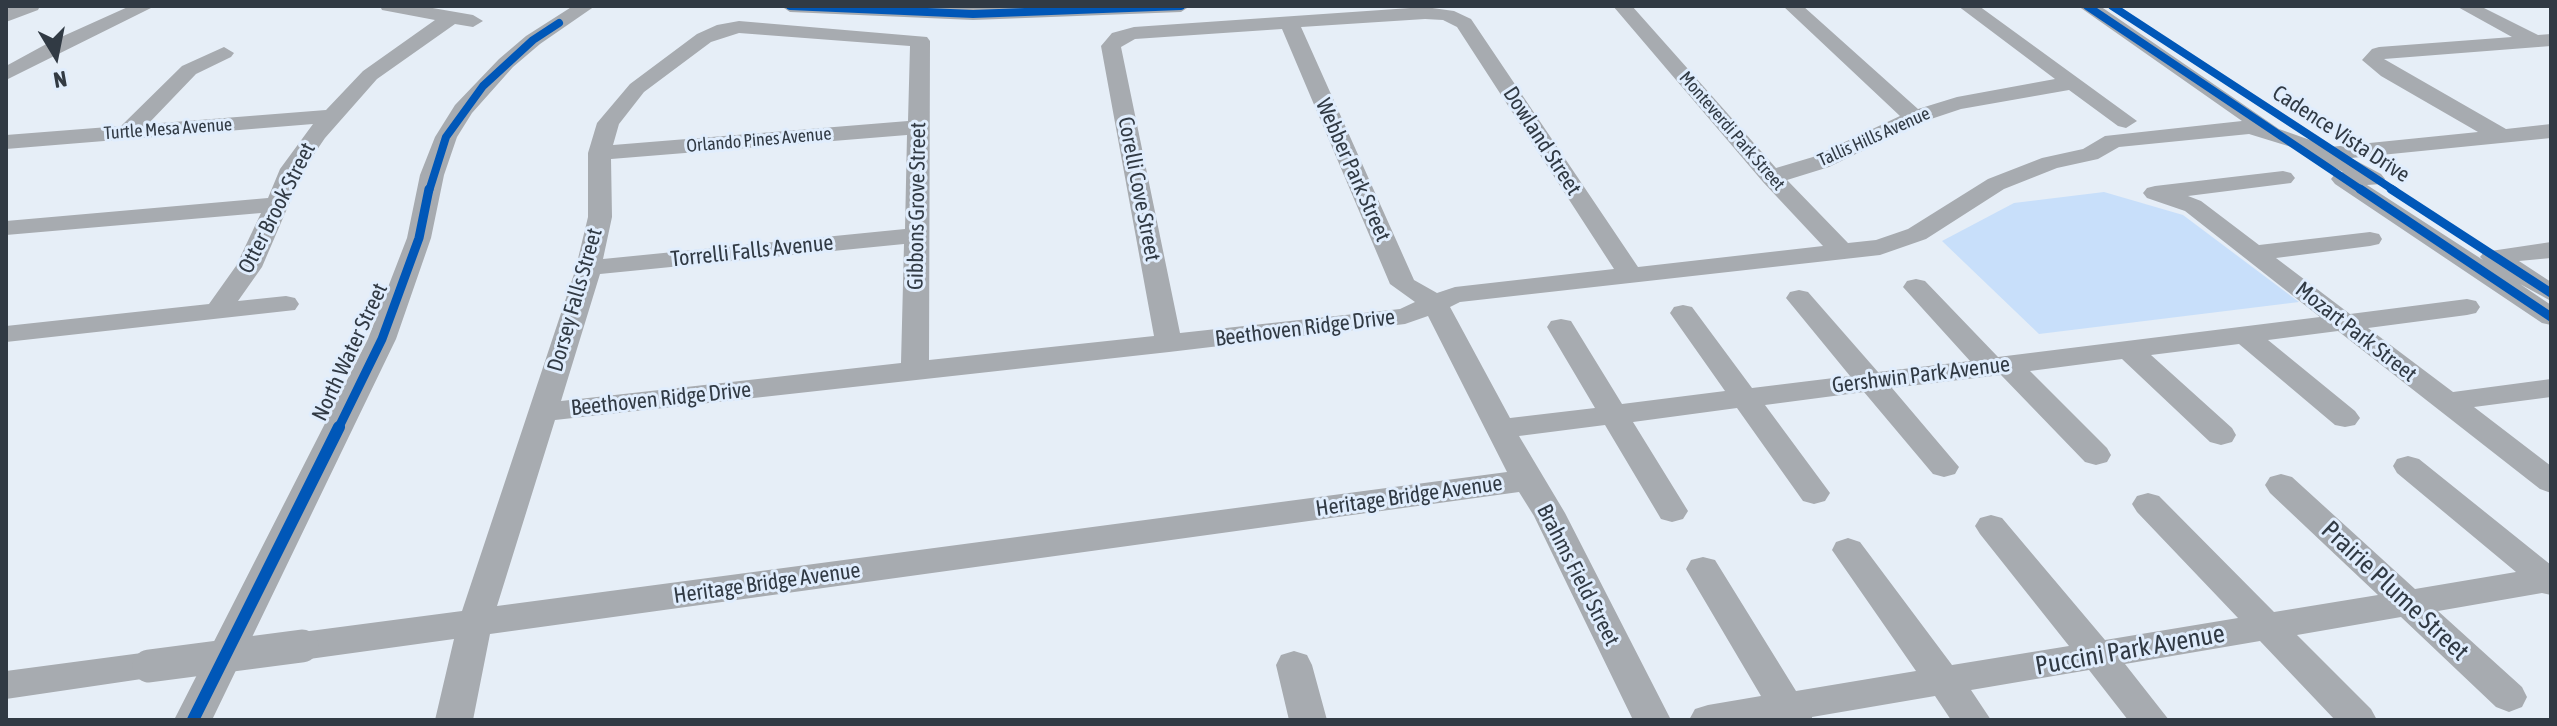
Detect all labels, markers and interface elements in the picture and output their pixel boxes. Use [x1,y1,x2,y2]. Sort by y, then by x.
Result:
north arrow [16,16,96,96]
text: N [52,66,69,94]
street label: Monteverdi Park Street [1675,67,1789,195]
street label: Cadence Vista Drive [2267,80,2415,188]
street label: Dowland Street [1497,82,1587,200]
street label: Webber Park Street [1310,94,1396,246]
street label: Tallis Hills Avenue [1815,103,1933,171]
street label: Turtle Mesa Avenue [103,114,233,144]
street label: Corelli Cove Street [1112,115,1166,263]
street label: Gibbons Grove Street [902,122,932,290]
street label: Orlando Pines Avenue [686,123,832,157]
street label: Otter Brook Street [233,138,321,278]
street label: Dorsey Falls Street [542,225,608,375]
street label: Torrelli Falls Avenue [669,229,835,273]
street label: Mozart Park Street [2290,276,2422,388]
street label: North Water Street [307,279,393,425]
street label: Beethoven Ridge Drive [1213,304,1397,352]
street label: Gershwin Park Avenue [1831,351,2011,399]
street label: Beethoven Ridge Drive [570,376,752,422]
street label: Heritage Bridge Avenue [1314,470,1504,522]
street label: Brahms Field Street [1531,500,1625,650]
street label: Prairie Plume Street [2315,515,2475,667]
street label: Heritage Bridge Avenue [672,557,862,609]
street label: Puccini Park Avenue [2033,618,2227,682]

